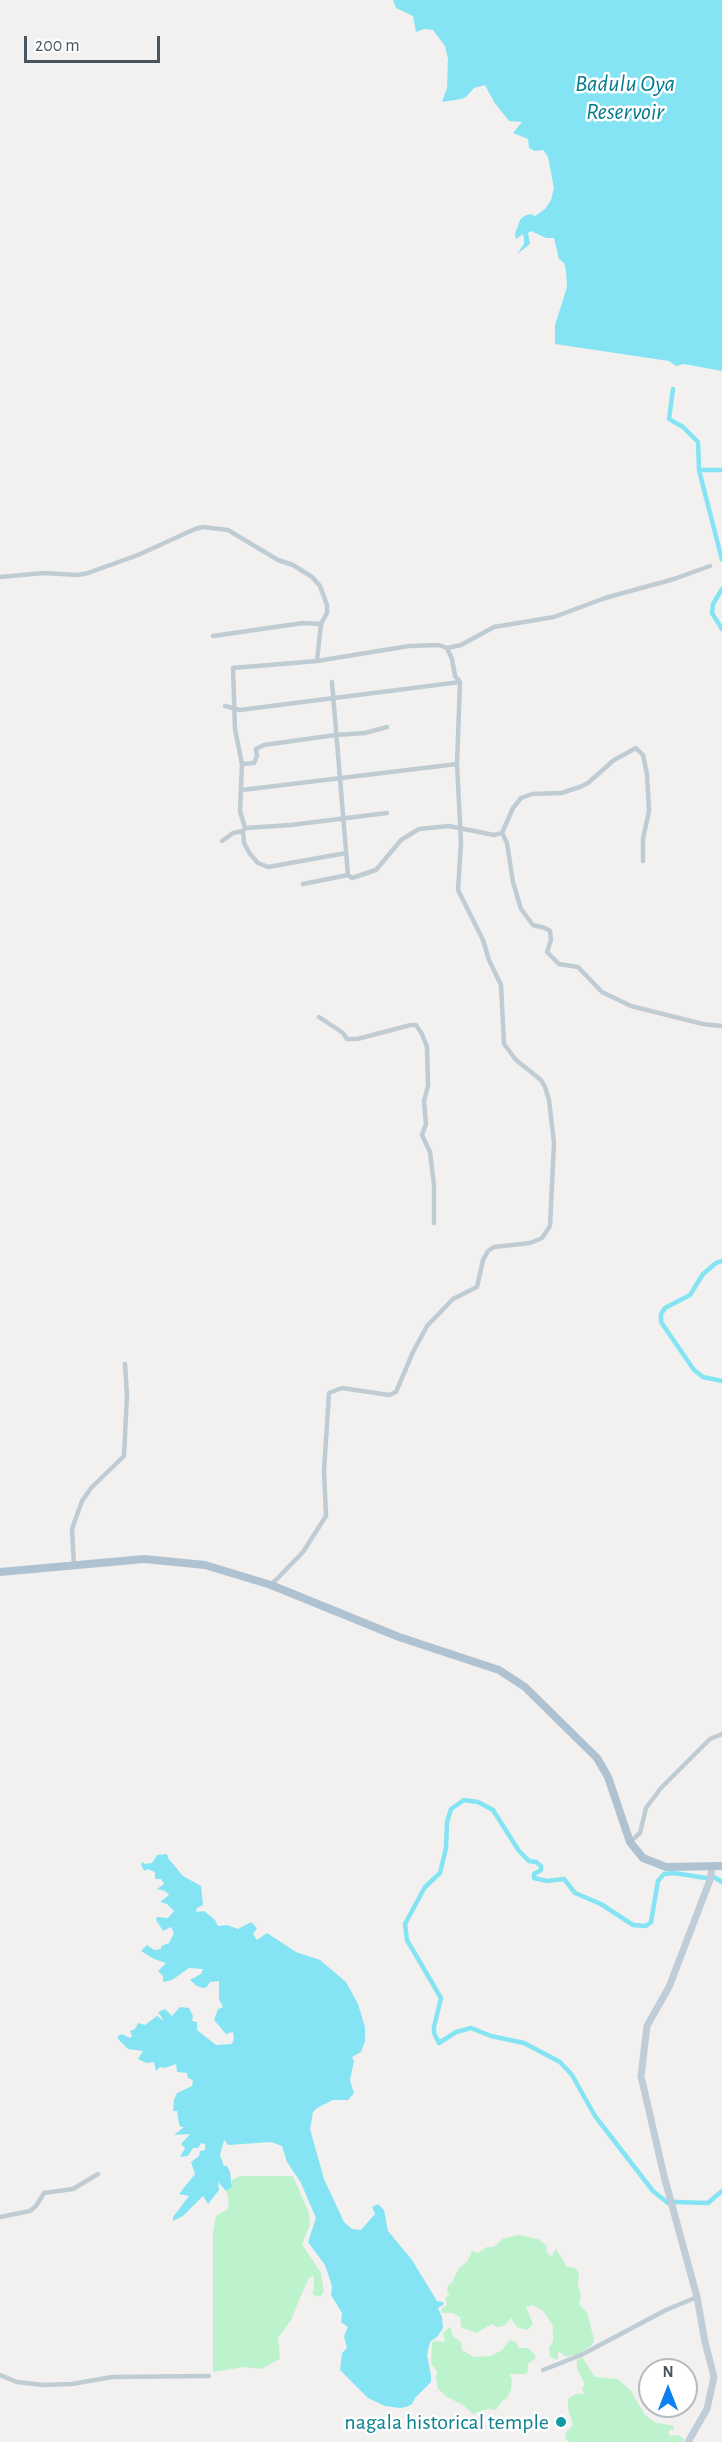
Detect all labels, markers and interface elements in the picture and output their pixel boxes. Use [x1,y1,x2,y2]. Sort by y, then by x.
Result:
scale bar [27,24,164,62]
text: 200 m [35,37,80,55]
water label: Badulu Oya Reservoir [575,70,675,126]
north arrow [638,2358,698,2418]
text: N [662,2364,674,2380]
place label: nagala historical temple [344,2409,549,2435]
marker: nagala historical temple [554,2415,568,2429]

